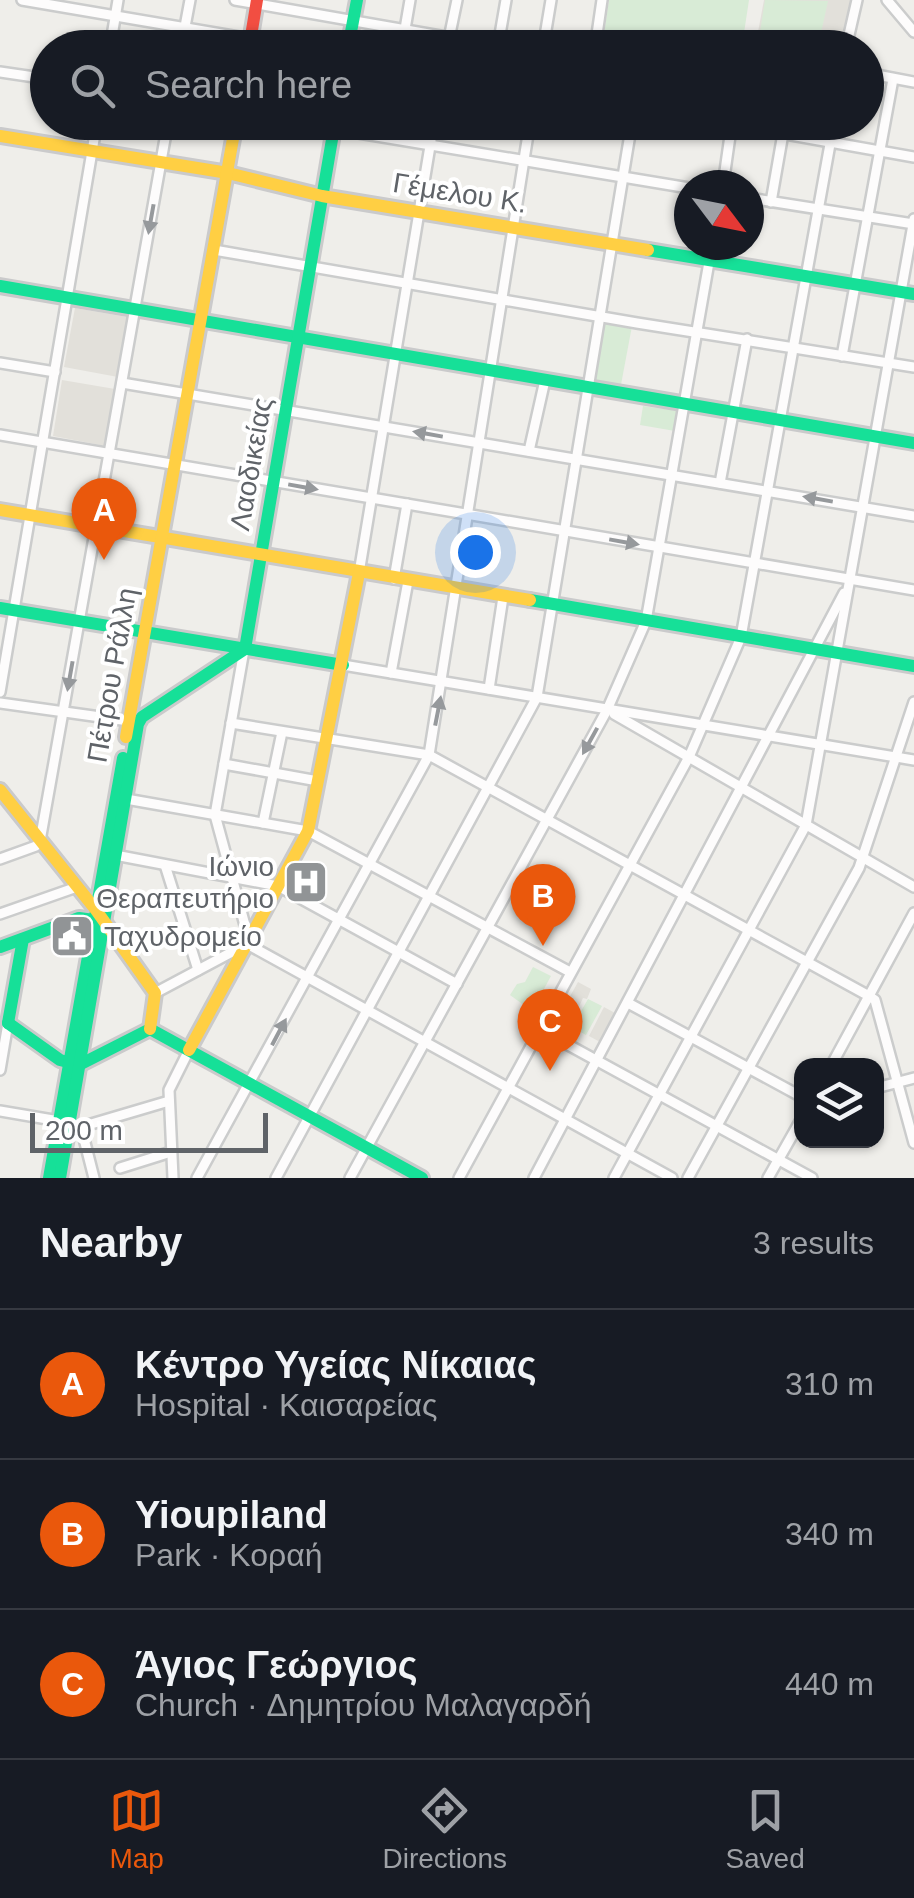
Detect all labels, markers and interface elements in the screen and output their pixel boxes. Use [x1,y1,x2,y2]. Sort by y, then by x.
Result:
search box [30,30,884,140]
icon: search [65,58,120,113]
text: Search here [145,64,352,106]
street label: Γέμελου Κ. [391,167,529,219]
north arrow [674,170,764,260]
one-way arrow [143,203,158,235]
street label: Λαοδικείας [224,395,278,533]
one-way arrow [412,426,444,441]
pin: A [72,478,136,560]
one-way arrow [288,480,319,495]
one-way arrow [802,491,833,506]
your location [450,527,501,578]
one-way arrow [608,534,640,550]
street label: Πέτρου Ράλλη [81,585,143,765]
one-way arrow [62,661,77,693]
one-way arrow [430,695,446,726]
one-way arrow [582,726,599,755]
place label: Ιώνιο Θεραπευτήριο [96,851,274,914]
hospital icon: Ιώνιο Θεραπευτήριο [283,859,329,905]
pin: B [510,864,576,946]
public building icon: Ταχυδρομείο [49,913,95,959]
place label: Ταχυδρομείο [104,921,262,952]
pin: C [518,988,582,1071]
one-way arrow [270,1017,287,1046]
map controls [794,1058,884,1148]
button: layers [794,1058,884,1148]
scale bar [30,1108,268,1152]
text: 200 m [45,1115,123,1146]
text: Nearby [40,1219,182,1266]
text: 3 results [753,1225,874,1261]
text: Κέντρο Υγείας Νίκαιας [135,1344,536,1386]
text: A [61,1366,84,1402]
text: 310 m [785,1366,874,1402]
text: Hospital · Καισαρείας [135,1387,437,1423]
text: Yioupiland [135,1494,328,1536]
text: B [61,1516,84,1552]
text: 340 m [785,1516,874,1552]
text: Park · Κοραή [135,1537,322,1573]
text: Άγιος Γεώργιος [135,1644,417,1686]
text: C [61,1666,84,1702]
text: 440 m [785,1666,874,1702]
text: Church · Δημητρίου Μαλαγαρδή [135,1687,592,1723]
tab: Map [109,1783,164,1875]
tab: Directions [383,1783,507,1875]
tab: Saved [725,1783,805,1875]

